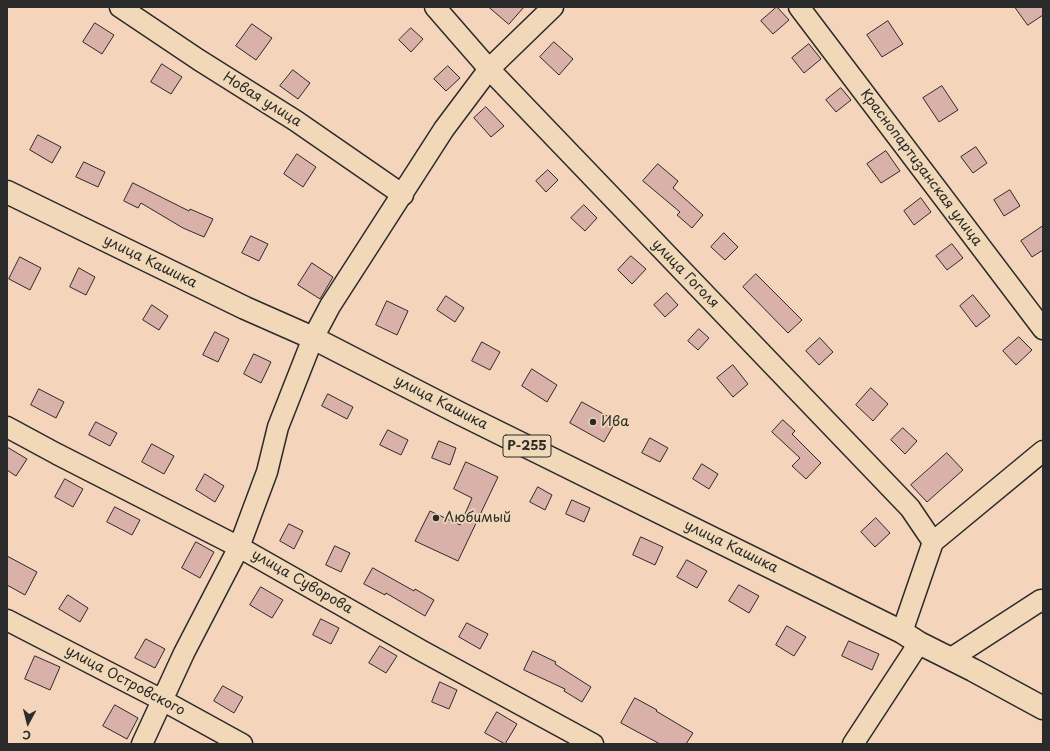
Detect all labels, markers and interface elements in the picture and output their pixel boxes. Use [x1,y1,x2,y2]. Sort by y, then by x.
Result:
street label: Новая улица [220,69,304,131]
street label: Краснопартизанская улица [857,86,985,250]
street label: улица Кашика [100,232,200,292]
street label: улица Гоголя [648,236,722,312]
street label: улица Кашика [392,372,490,434]
place label: Ива [601,414,629,430]
marker: Ива [588,417,598,427]
road number: Р-255 [503,435,551,457]
place label: Любимый [444,510,511,526]
marker: Любимый [431,513,441,523]
street label: улица Кашика [681,517,781,577]
street label: улица Суворова [249,546,355,618]
street label: улица Островского [62,642,188,720]
north arrow [8,703,48,743]
text: С [21,726,32,744]

